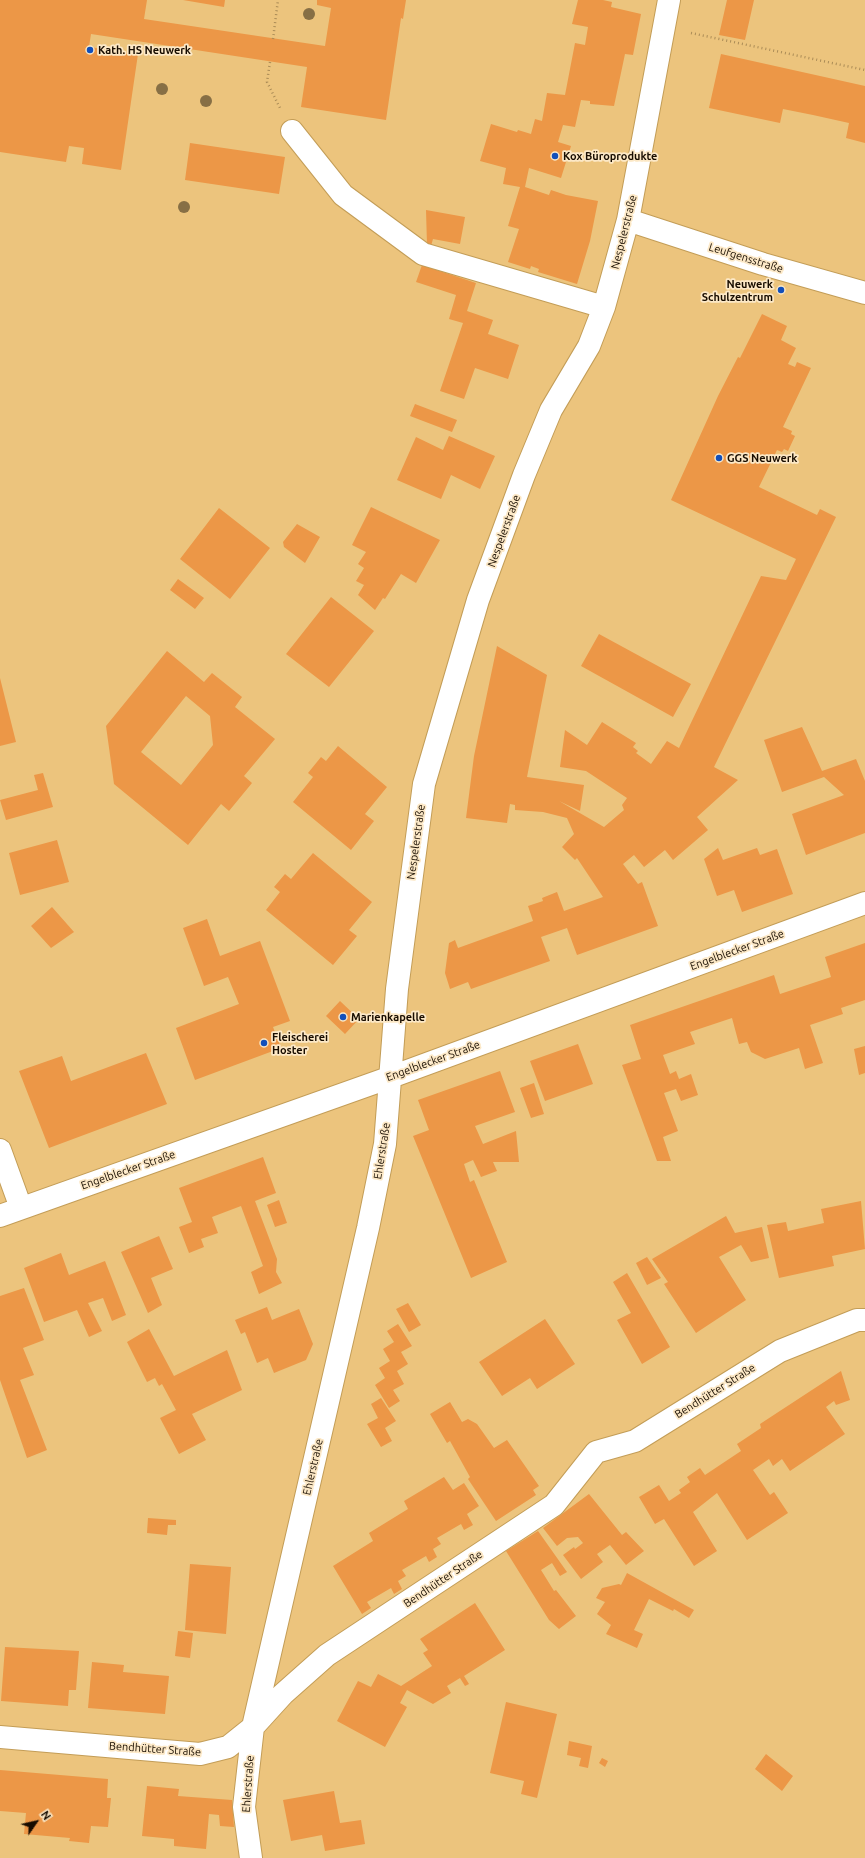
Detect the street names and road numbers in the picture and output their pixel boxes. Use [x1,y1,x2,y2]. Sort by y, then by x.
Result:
street label: Nespelerstraße [608,194,640,270]
street label: Leufgensstraße [707,240,785,276]
street label: Nespelerstraße [485,493,523,569]
street label: Nespelerstraße [404,803,428,881]
street label: Engelblecker Straße [688,927,786,973]
street label: Engelblecker Straße [384,1038,482,1084]
street label: Ehlerstraße [371,1122,393,1180]
street label: Engelblecker Straße [79,1148,177,1192]
street label: Bendhütter Straße [672,1361,758,1421]
street label: Ehlerstraße [300,1438,326,1496]
street label: Bendhütter Straße [401,1548,485,1610]
street label: Bendhütter Straße [108,1739,202,1759]
street label: Ehlerstraße [239,1755,257,1813]

